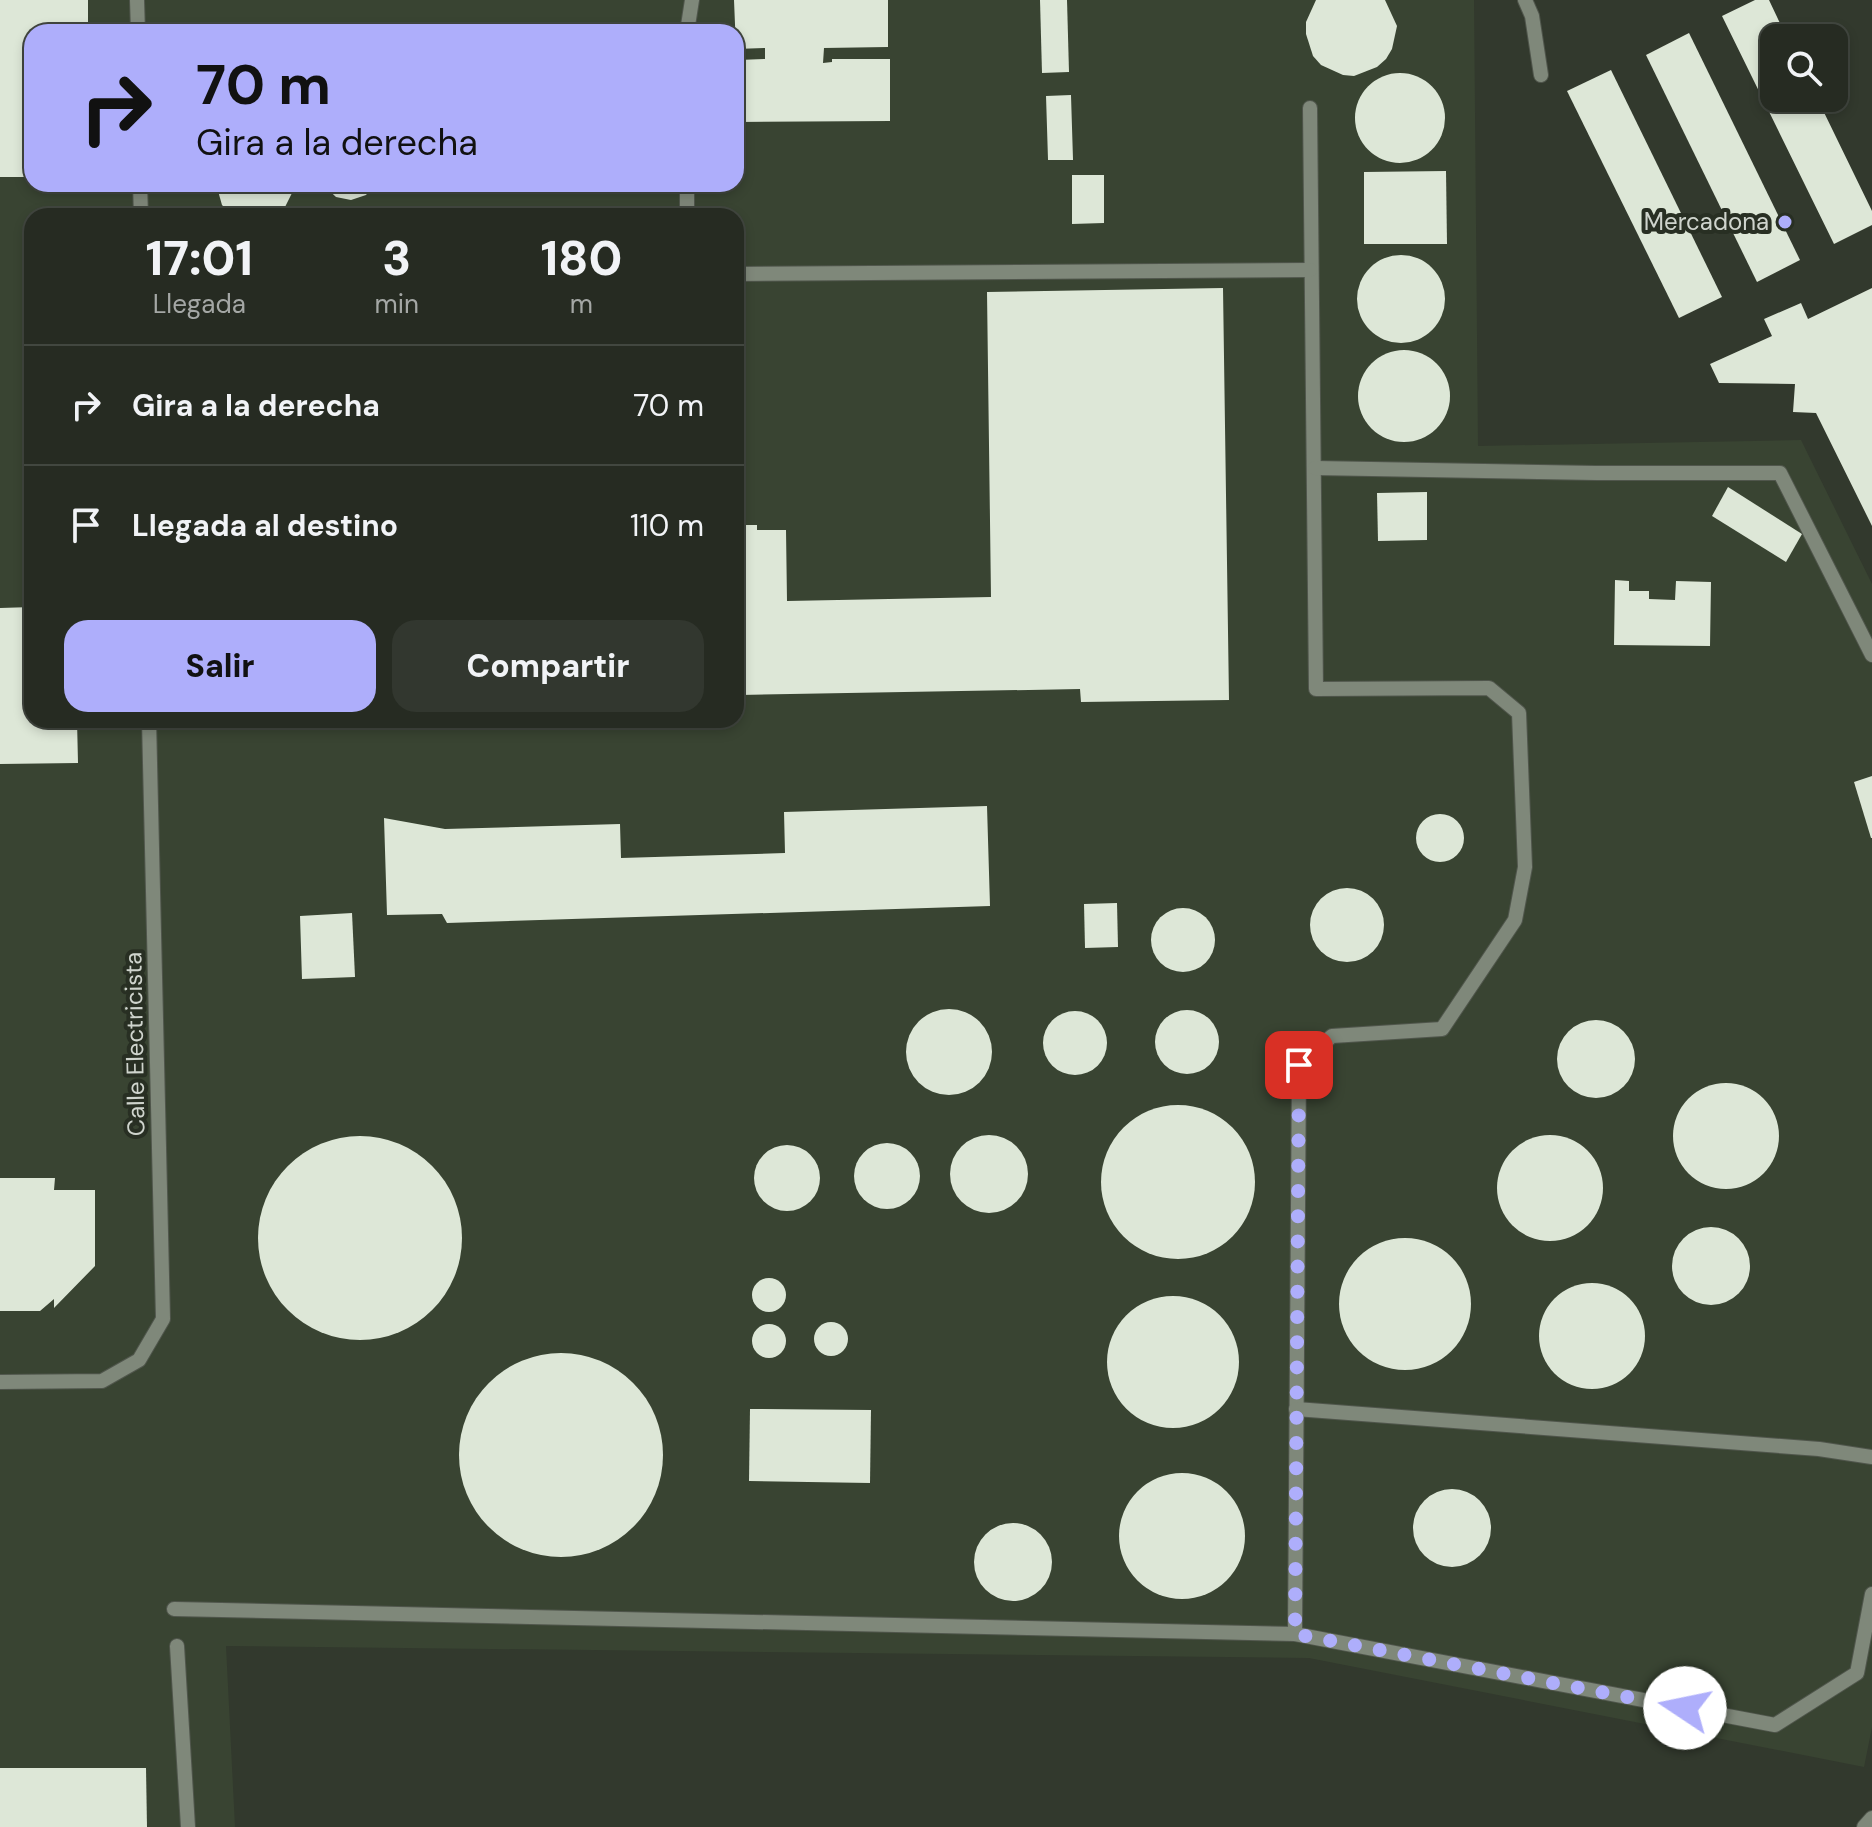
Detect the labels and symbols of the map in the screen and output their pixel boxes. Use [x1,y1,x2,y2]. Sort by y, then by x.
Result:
place label: Mercadona [1644,206,1769,237]
marker: Mercadona [1776,213,1794,231]
street label: Calle Electricista [117,952,152,1136]
pin [1265,1031,1333,1099]
position arrow [1643,1666,1727,1750]

